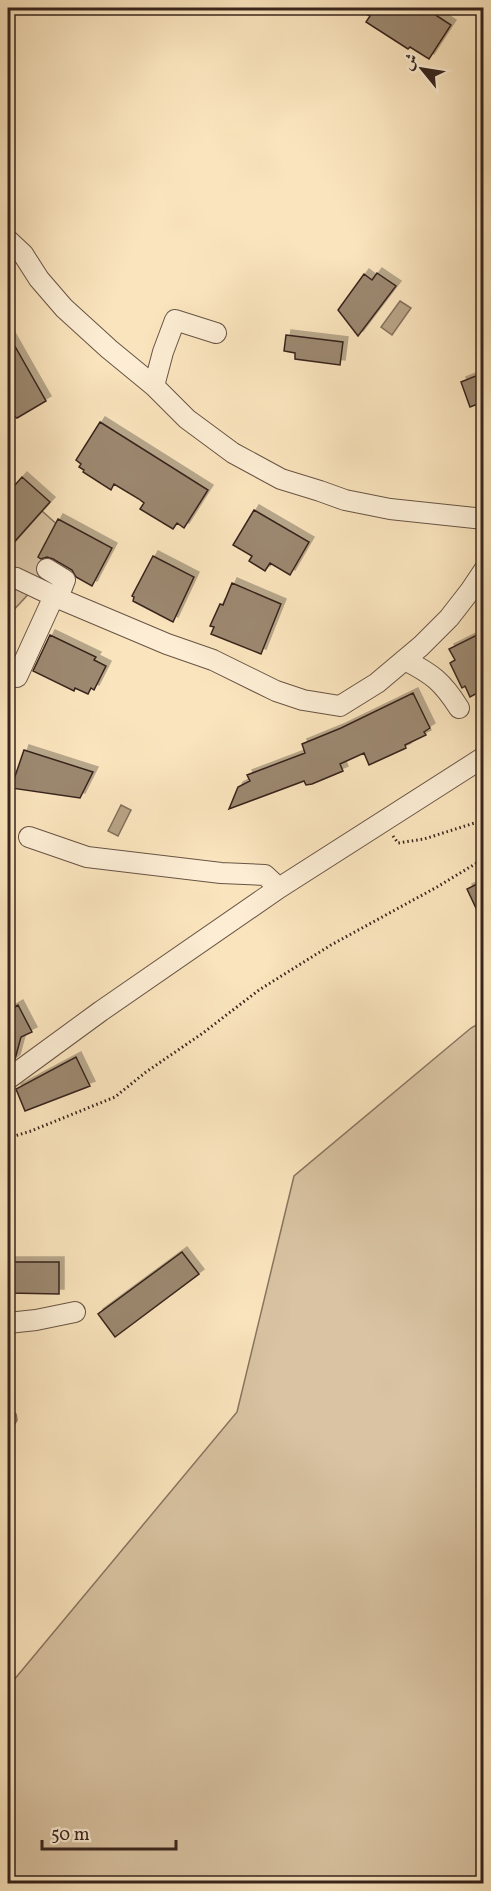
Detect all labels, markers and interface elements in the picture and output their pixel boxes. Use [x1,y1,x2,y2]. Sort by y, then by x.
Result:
north arrow [392,39,452,99]
text: ش [397,50,424,75]
scale bar [42,1813,176,1851]
text: 50 m [51,1823,90,1848]

